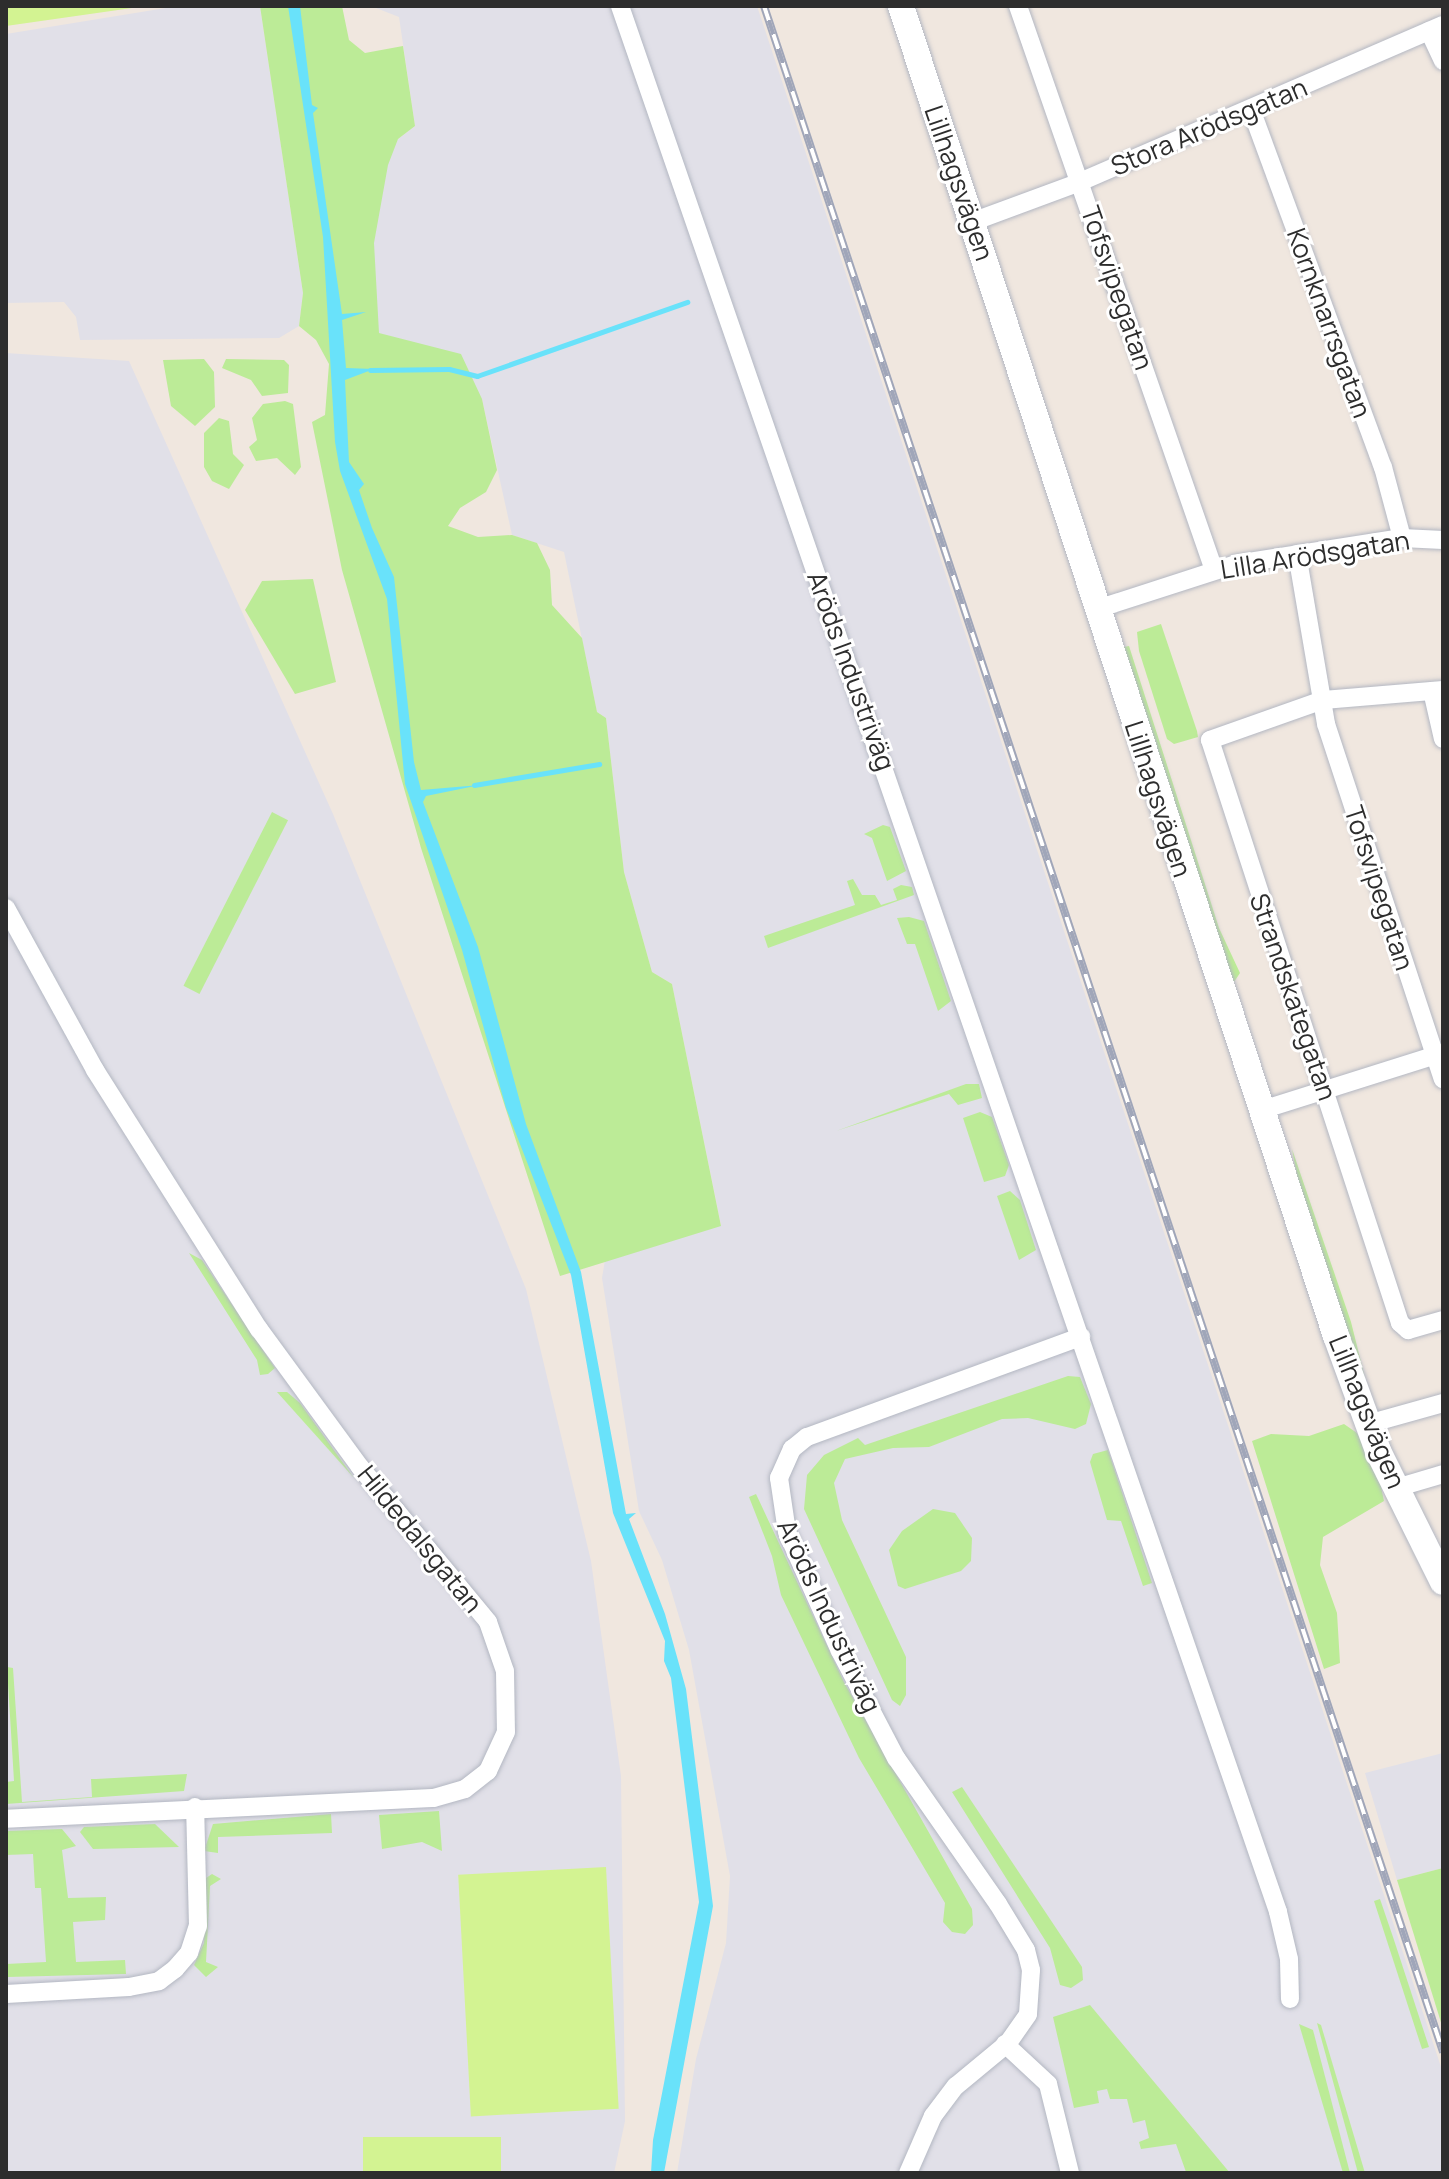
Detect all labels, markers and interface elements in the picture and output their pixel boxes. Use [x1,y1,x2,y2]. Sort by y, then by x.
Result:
street label: Stora Arödsgatan [1106,72,1312,182]
street label: Lillhagsvägen [918,101,1000,265]
street label: Tofsvipegatan [1074,202,1160,374]
street label: Kornknarrsgatan [1280,224,1378,422]
street label: Lilla Arödsgatan [1218,525,1412,585]
street label: Aröds Industriväg [801,567,901,775]
street label: Lillhagsvägen [1118,717,1198,881]
street label: Tofsvipegatan [1338,802,1420,974]
street label: Strandskategatan [1243,889,1343,1105]
street label: Lillhagsvägen [1322,1331,1412,1493]
street label: Hildedalsgatan [351,1459,489,1619]
street label: Aröds Industriväg [771,1515,887,1717]

